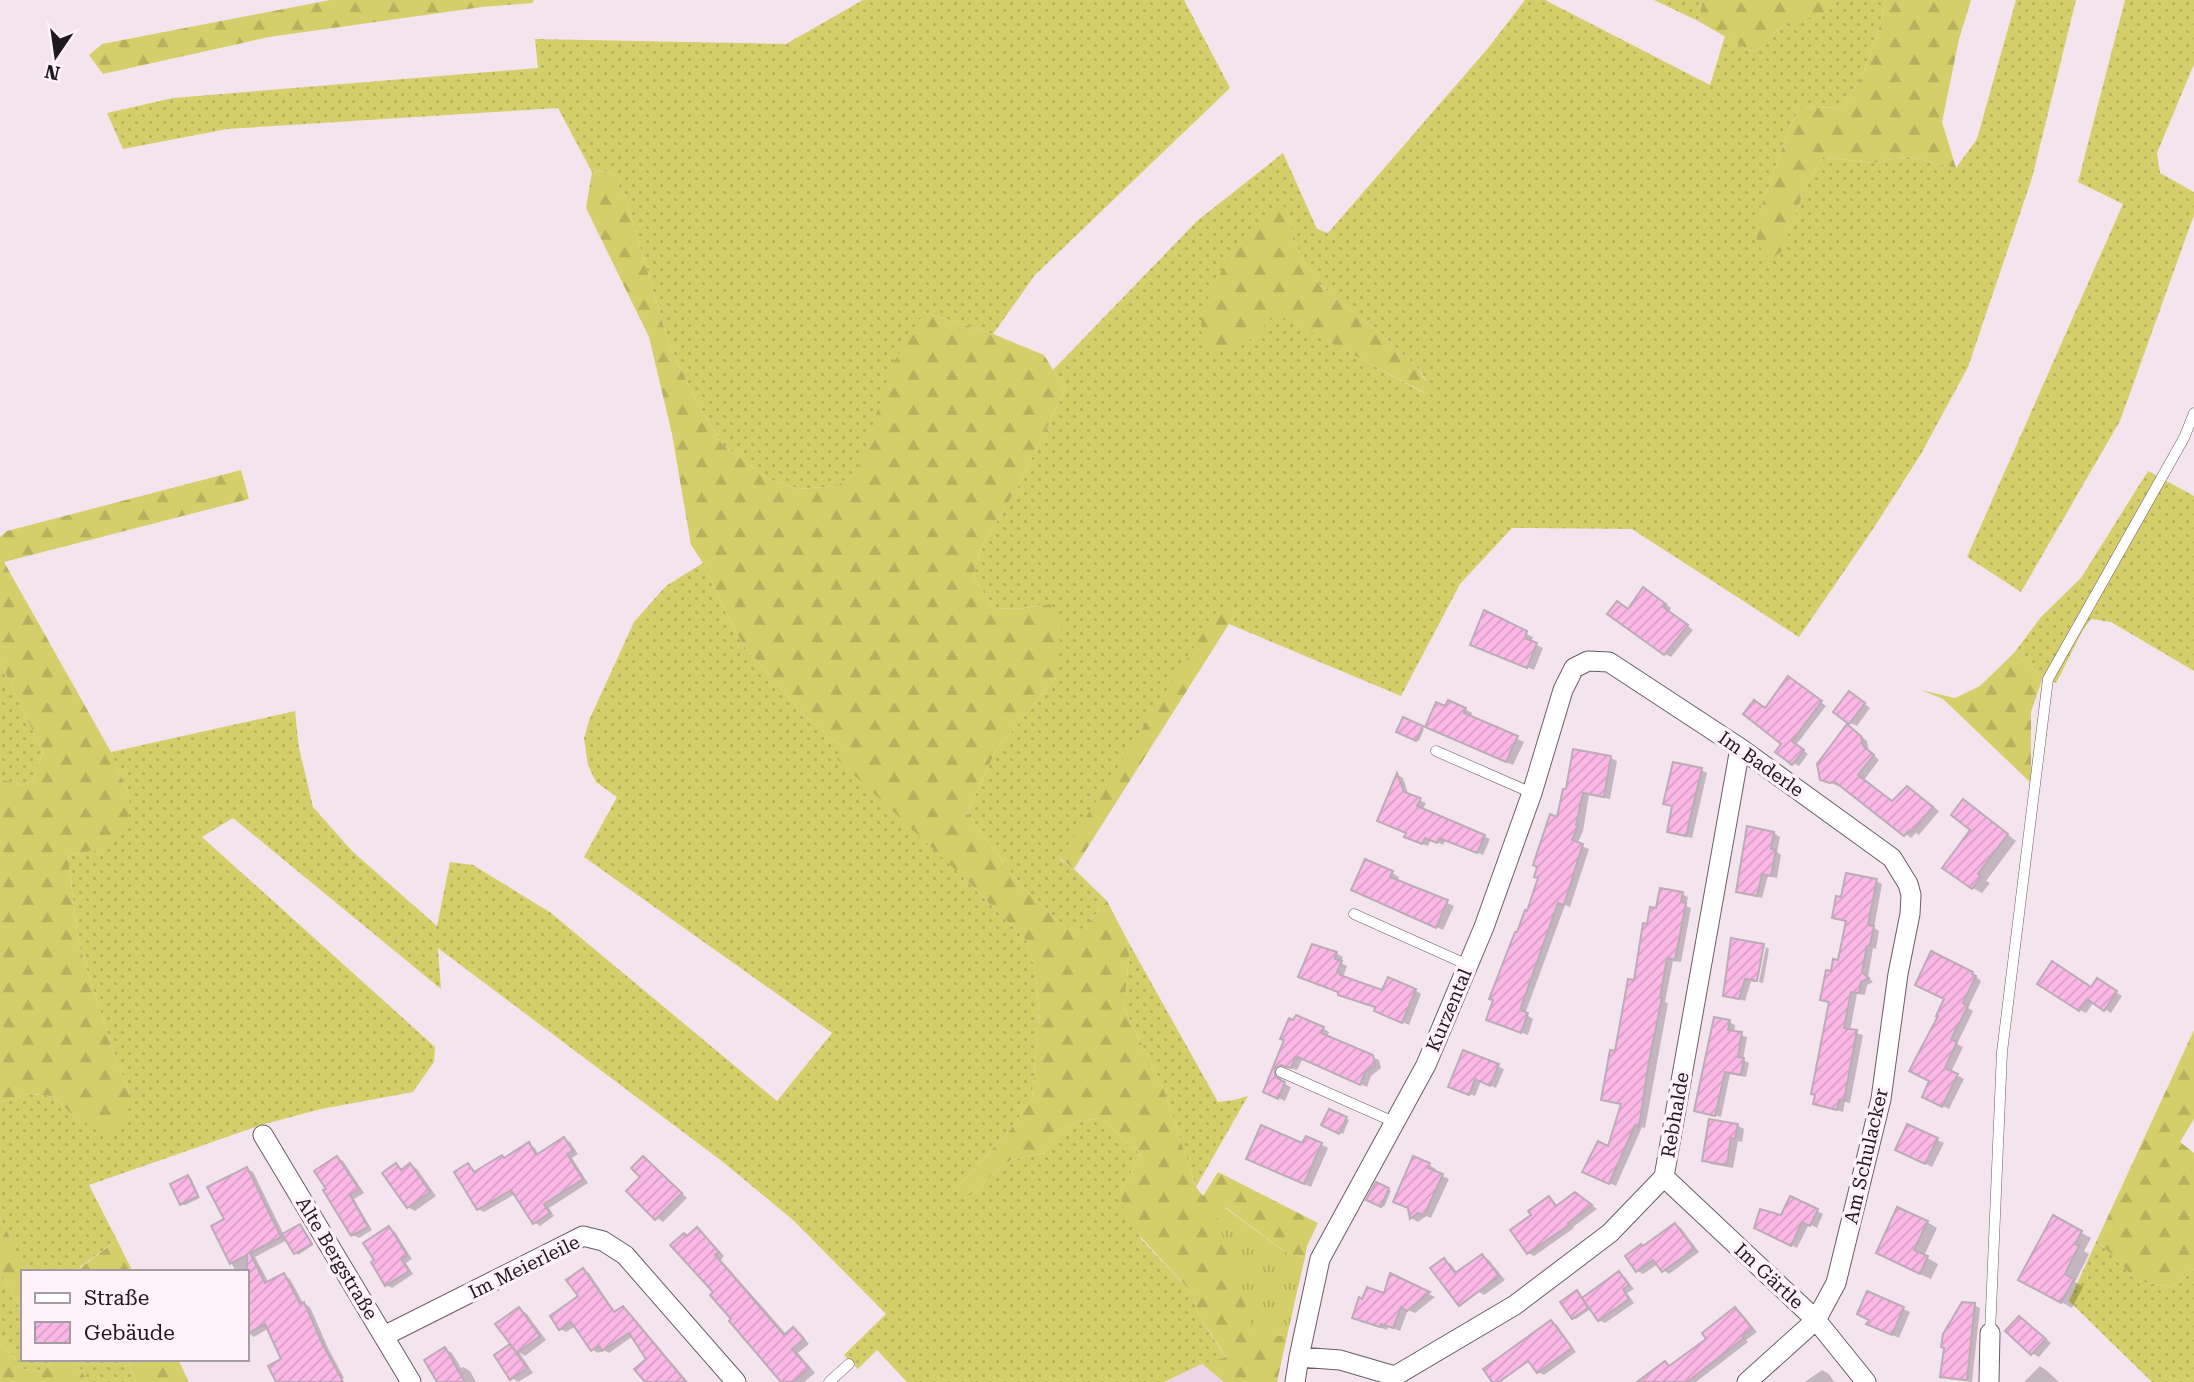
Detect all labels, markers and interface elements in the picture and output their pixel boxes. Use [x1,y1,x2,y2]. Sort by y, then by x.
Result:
north arrow [21,21,91,91]
text: N [42,59,62,85]
street label: Im Baderle [1714,726,1808,802]
street label: Kurzental [1421,965,1477,1055]
street label: Rebhalde [1656,1070,1694,1160]
street label: Am Schulacker [1839,1086,1893,1226]
street label: Alte Bergstraße [291,1192,383,1324]
street label: Im Meierleile [465,1230,583,1304]
street label: Im Gärtle [1730,1238,1808,1314]
legend [21,1270,248,1361]
text: Straße [84,1286,149,1310]
text: Gebäude [84,1321,175,1345]

